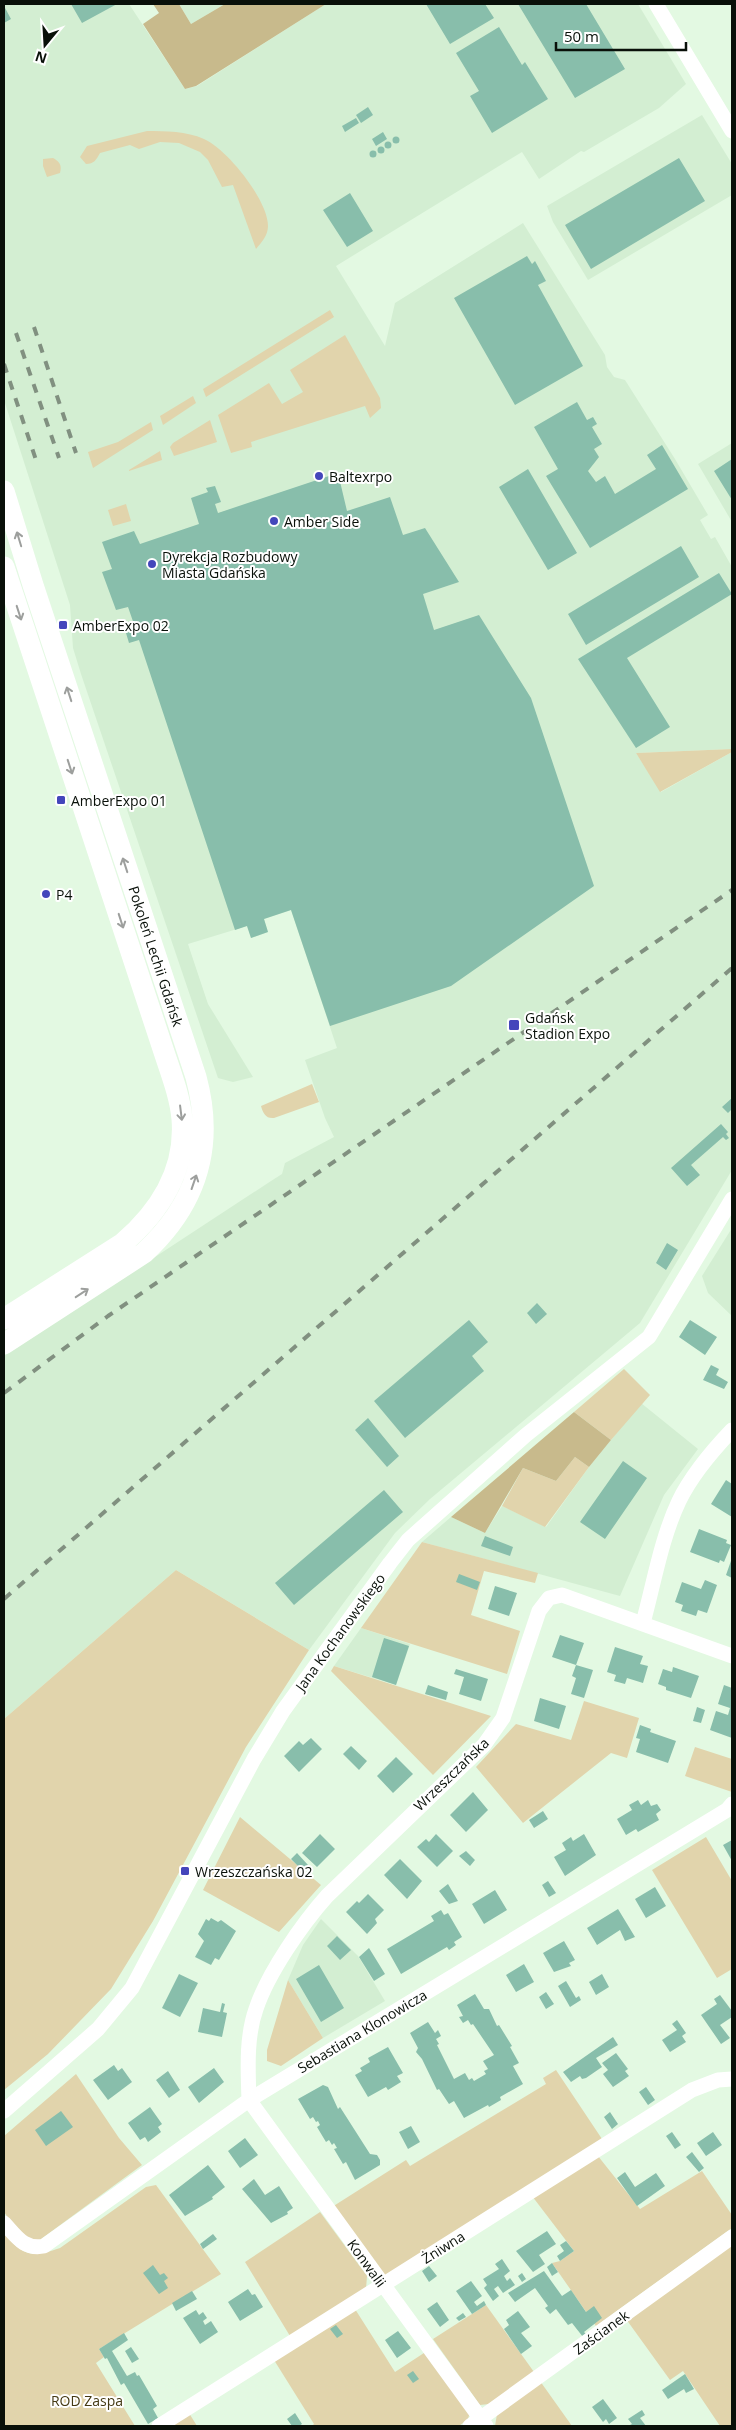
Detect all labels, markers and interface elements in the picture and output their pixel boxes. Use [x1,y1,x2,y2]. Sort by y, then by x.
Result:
north arrow [20,20,70,70]
scale bar [556,20,686,52]
text: 50 m [564,26,599,46]
text: N [32,47,49,69]
place label: Baltexrpo [329,467,392,486]
marker: Baltexrpo [313,470,325,482]
place label: Amber Side [284,512,359,531]
marker: Amber Side [268,515,280,527]
one-way arrow [13,532,23,548]
place label: Dyrekcja Rozbudowy Miasta Gdańska [162,547,298,582]
marker: Dyrekcja Rozbudowy Miasta Gdańska [146,558,158,570]
one-way arrow [14,605,24,621]
place label: AmberExpo 02 [73,616,169,635]
marker: AmberExpo 02 [57,619,69,631]
one-way arrow [64,687,73,702]
one-way arrow [65,759,75,775]
place label: AmberExpo 01 [71,791,167,810]
marker: AmberExpo 01 [55,794,67,806]
one-way arrow [120,857,130,873]
street label: Pokoleń Lechii Gdańsk [124,883,188,1029]
place label: P4 [56,885,72,904]
marker: P4 [40,888,52,900]
one-way arrow [117,913,126,929]
place label: Gdańsk Stadion Expo [525,1008,610,1043]
marker: Gdańsk Stadion Expo [507,1018,521,1032]
one-way arrow [176,1105,186,1121]
one-way arrow [190,1174,199,1190]
one-way arrow [74,1288,88,1298]
street label: Jana Kochanowskiego [290,1569,389,1696]
street label: Wrzeszczańska [409,1733,493,1815]
place label: Wrzeszczańska 02 [195,1862,312,1881]
marker: Wrzeszczańska 02 [179,1865,191,1877]
street label: Sebastiana Klonowicza [294,1985,430,2077]
street label: Żniwna [418,2226,468,2268]
street label: Konwalii [343,2235,391,2291]
street label: Zaścianek [569,2305,633,2359]
park label: ROD Zaspa [51,2391,123,2410]

